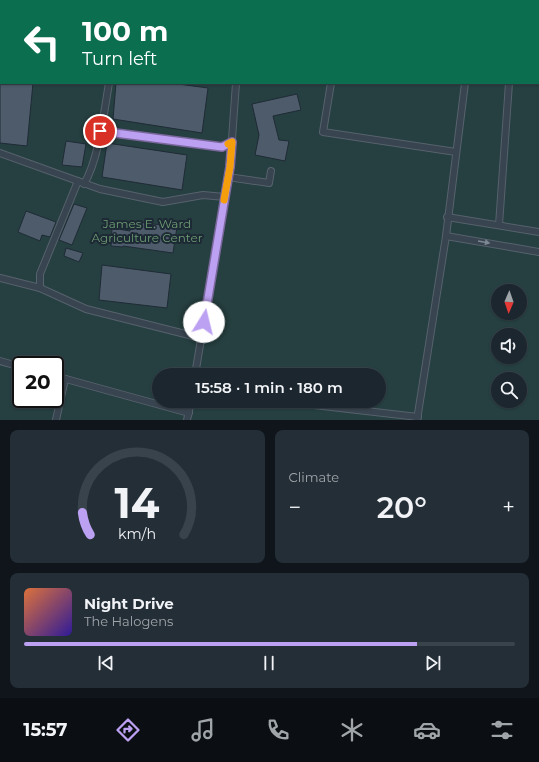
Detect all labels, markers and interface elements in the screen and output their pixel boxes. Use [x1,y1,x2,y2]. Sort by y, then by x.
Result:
text: 100 m [82,14,168,48]
icon: left [16,16,68,68]
text: Turn left [82,48,157,70]
pin [83,114,117,148]
icon: arrive [89,120,111,142]
park label: James E. Ward Agriculture Center [92,216,203,245]
one-way arrow [478,240,490,246]
north arrow [491,284,527,320]
map controls [491,284,527,408]
position arrow [183,301,225,343]
button: sound [491,328,527,364]
speed limit sign: 20 [12,356,64,408]
button: search [491,372,527,408]
text: 15:58 · 1 min · 180 m [195,378,343,397]
text: Climate [289,469,339,485]
text: 14 [115,477,160,527]
text: 20° [377,489,427,526]
text: − [289,494,301,521]
text: + [502,494,515,521]
text: km/h [118,524,156,542]
text: Night Drive [84,594,174,613]
text: The Halogens [84,613,173,629]
icon: previous [95,652,117,674]
icon: pause [258,652,280,674]
icon: next [422,652,444,674]
icon: directions [114,716,142,744]
icon: music [189,716,217,744]
icon: phone [264,716,292,744]
icon: climate [338,716,366,744]
icon: car [413,716,441,744]
icon: filters [488,716,516,744]
text: 15:57 [23,719,67,741]

